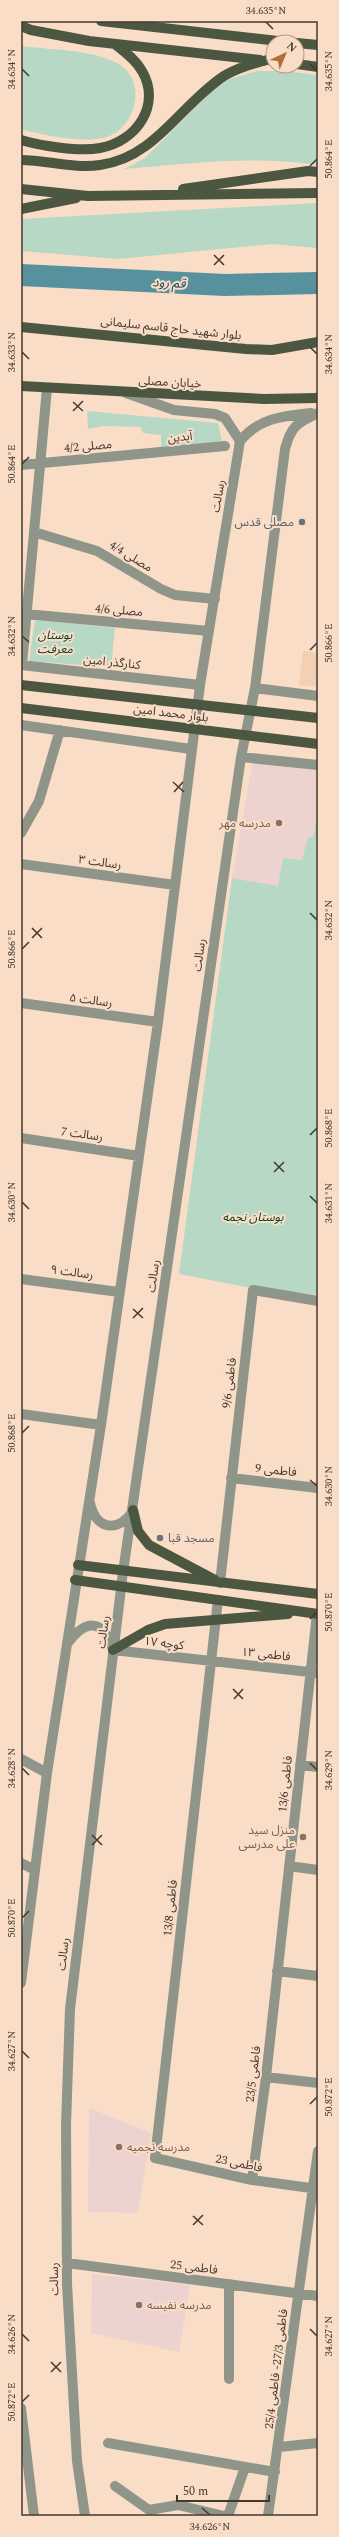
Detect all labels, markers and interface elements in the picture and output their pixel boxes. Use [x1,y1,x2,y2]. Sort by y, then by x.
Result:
text: 34.635°N [246,3,286,19]
north arrow [265,34,305,74]
text: N [282,38,301,56]
text: 34.634°N [4,49,20,89]
text: 34.635°N [321,51,337,91]
text: 50.864°E [321,139,337,179]
water label: قم رود [152,272,187,294]
street label: بلوار شهید حاج قاسم سلیمانی [100,312,242,345]
text: 34.633°N [4,332,20,372]
text: 34.634°N [321,334,337,374]
street label: خیابان مصلی [138,371,202,394]
street label: آیدین [167,427,194,448]
street label: مصلی 4/2 [63,435,113,458]
text: 50.864°E [4,444,20,484]
street label: رسالت [206,478,231,514]
place label: مصلی قدس [235,513,294,532]
marker: مصلی قدس [297,517,307,527]
street label: مصلی 4/4 [105,536,156,577]
street label: مصلی 4/6 [94,599,144,622]
text: 34.632°N [4,616,20,656]
text: 50.866°E [321,623,337,663]
park label: بوستان معرفت [37,626,73,659]
street label: کنارگذر امین [82,650,143,675]
street label: بلوار محمد امین [132,699,210,728]
place label: مدرسه مهر [218,814,271,833]
marker: مدرسه مهر [274,818,284,828]
street label: رسالت ۳ [77,850,123,875]
text: 34.632°N [321,900,337,940]
text: 50.866°E [4,929,20,969]
street label: رسالت [188,937,211,973]
street label: رسالت ۵ [68,988,114,1013]
text: 50.868°E [321,1108,337,1148]
street label: رسالت 7 [60,1122,104,1147]
text: 34.630°N [4,1182,20,1222]
text: 34.631°N [321,1183,337,1223]
park label: بوستان نجمه [223,1208,284,1227]
street label: رسالت [142,1258,165,1294]
street label: رسالت ۹ [49,1260,95,1285]
street label: فاطمی 9/6 [217,1357,242,1409]
text: 50.868°E [4,1413,20,1453]
street label: فاطمی 9 [254,1459,298,1482]
text: 34.630°N [321,1466,337,1506]
place label: مسجد قبا [168,1529,215,1548]
marker: مسجد قبا [155,1533,165,1543]
text: 50.870°E [321,1592,337,1632]
street label: رسالت [92,1614,115,1650]
street label: کوچه ۱۷ [143,1632,186,1656]
street label: فاطمی ۱۳ [240,1642,292,1667]
text: 34.628°N [4,1748,20,1788]
text: 34.629°N [321,1750,337,1790]
street label: فاطمی 13/6 [273,1755,298,1813]
place label: منزل سید علی مدرسی [239,1821,295,1854]
marker: منزل سید علی مدرسی [298,1832,308,1842]
street label: فاطمی 13/8 [158,1879,183,1937]
text: 50.870°E [4,1898,20,1938]
street label: رسالت [52,1936,75,1972]
text: 34.627°N [4,2031,20,2071]
street label: فاطمی 23/5 [241,2045,266,2103]
text: 50.872°E [321,2077,337,2117]
place label: مدرسه نجمیه [127,2138,190,2157]
marker: مدرسه نجمیه [114,2142,124,2152]
street label: فاطمی 23 [214,2149,264,2178]
street label: فاطمی 25 [169,2255,219,2280]
street label: رسالت [45,2262,64,2296]
place label: مدرسه نفیسه [147,2296,212,2315]
marker: مدرسه نفیسه [134,2300,144,2310]
street label: فاطمی 27/3- فاطمی 25/4 [260,2308,293,2430]
text: 34.626°N [4,2314,20,2354]
text: 34.627°N [321,2316,337,2356]
text: 50.872°E [4,2382,20,2422]
scale bar [177,2477,269,2503]
text: 50 m [183,2482,208,2501]
text: 34.626°N [190,2519,230,2535]

